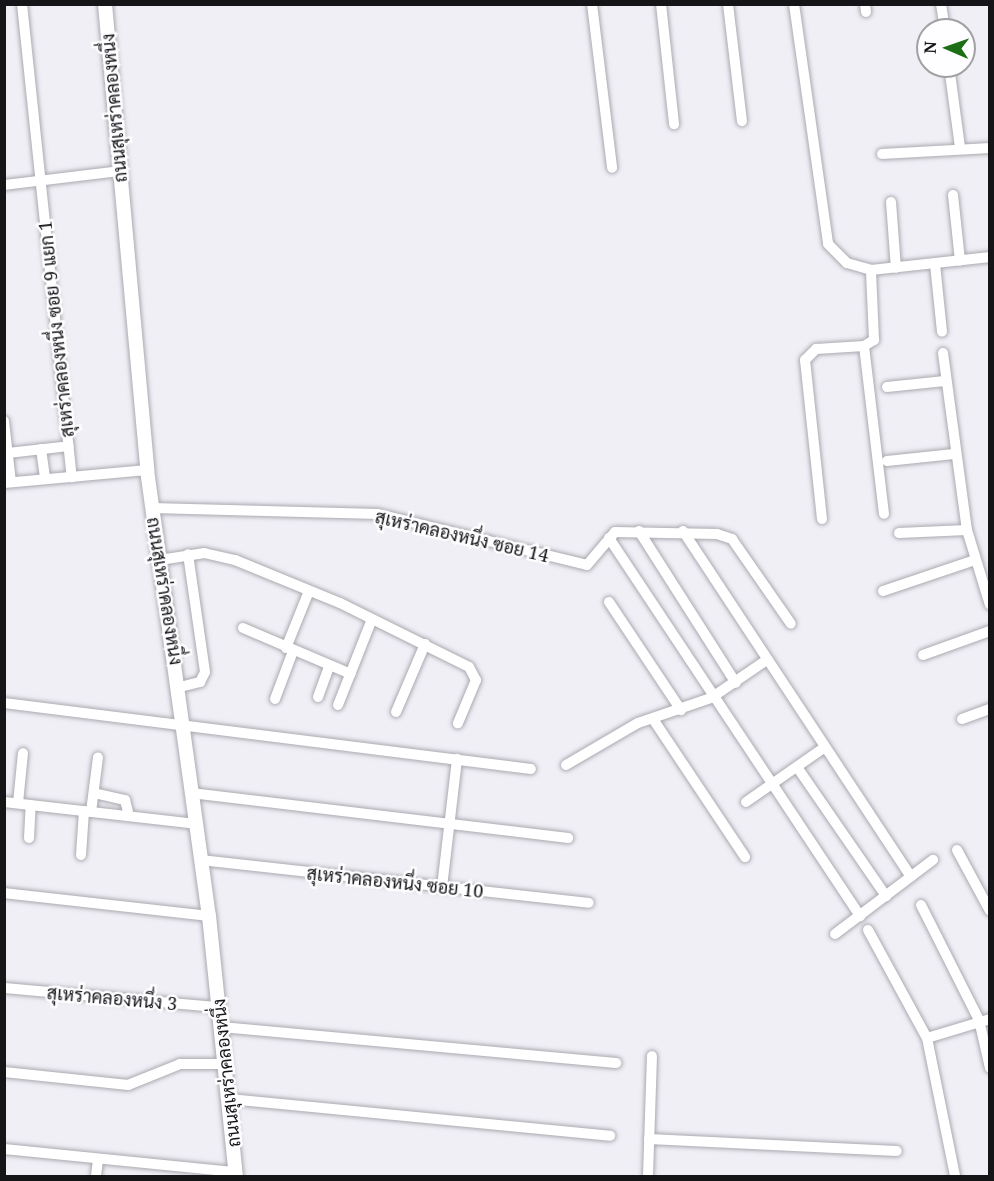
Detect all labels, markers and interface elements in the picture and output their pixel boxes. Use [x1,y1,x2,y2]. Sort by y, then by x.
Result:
north arrow [916,18,976,78]
street label: ถนนสุเหร่าคลองหนึ่ง [97,33,131,183]
text: N [919,41,941,54]
street label: สุเหร่าคลองหนึ่ง ซอย 9 แยก 1 [34,220,78,438]
street label: สุเหร่าคลองหนึ่ง ซอย 14 [373,506,551,566]
street label: ถนนสุเหร่าคลองหนึ่ง [143,516,187,666]
street label: สุเหร่าคลองหนึ่ง ซอย 10 [306,862,484,902]
street label: สุเหร่าคลองหนึ่ง 3 [46,982,178,1014]
street label: ถนนสุเหร่าคลองหนึ่ง [207,998,245,1148]

